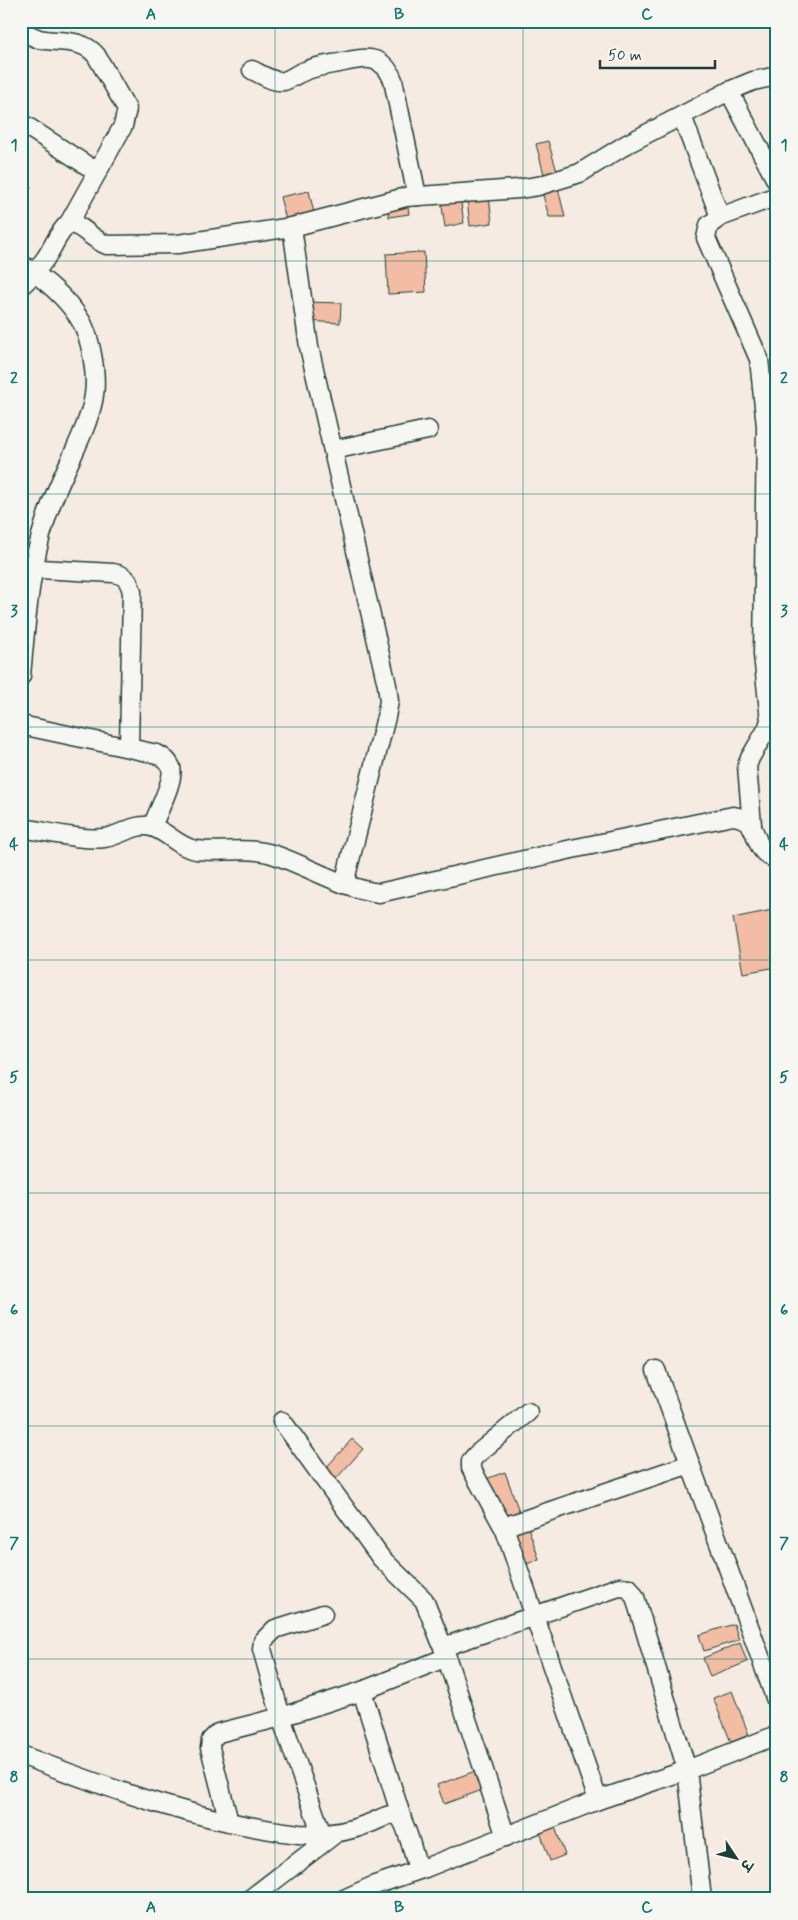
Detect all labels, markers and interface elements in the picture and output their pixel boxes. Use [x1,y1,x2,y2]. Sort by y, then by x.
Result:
text: A [146,4,156,25]
text: B [394,4,404,25]
text: C [641,4,653,25]
scale bar [600,38,716,70]
text: 50 m [608,46,642,66]
text: 1 [10,135,18,156]
text: 1 [780,135,788,156]
text: 2 [10,368,18,389]
text: 2 [780,368,788,389]
text: 3 [10,601,18,622]
text: 3 [780,601,788,622]
text: 4 [9,834,19,855]
text: 4 [779,834,789,855]
text: 5 [9,1067,19,1088]
text: 5 [779,1067,789,1088]
text: 6 [10,1300,18,1321]
text: 6 [780,1300,788,1321]
text: 7 [9,1533,19,1554]
text: 7 [779,1533,789,1554]
text: 8 [9,1767,19,1788]
text: 8 [779,1767,789,1788]
north arrow [710,1832,760,1882]
text: उ [735,1854,757,1875]
text: A [146,1897,156,1918]
text: B [394,1897,404,1918]
text: C [641,1897,653,1918]

